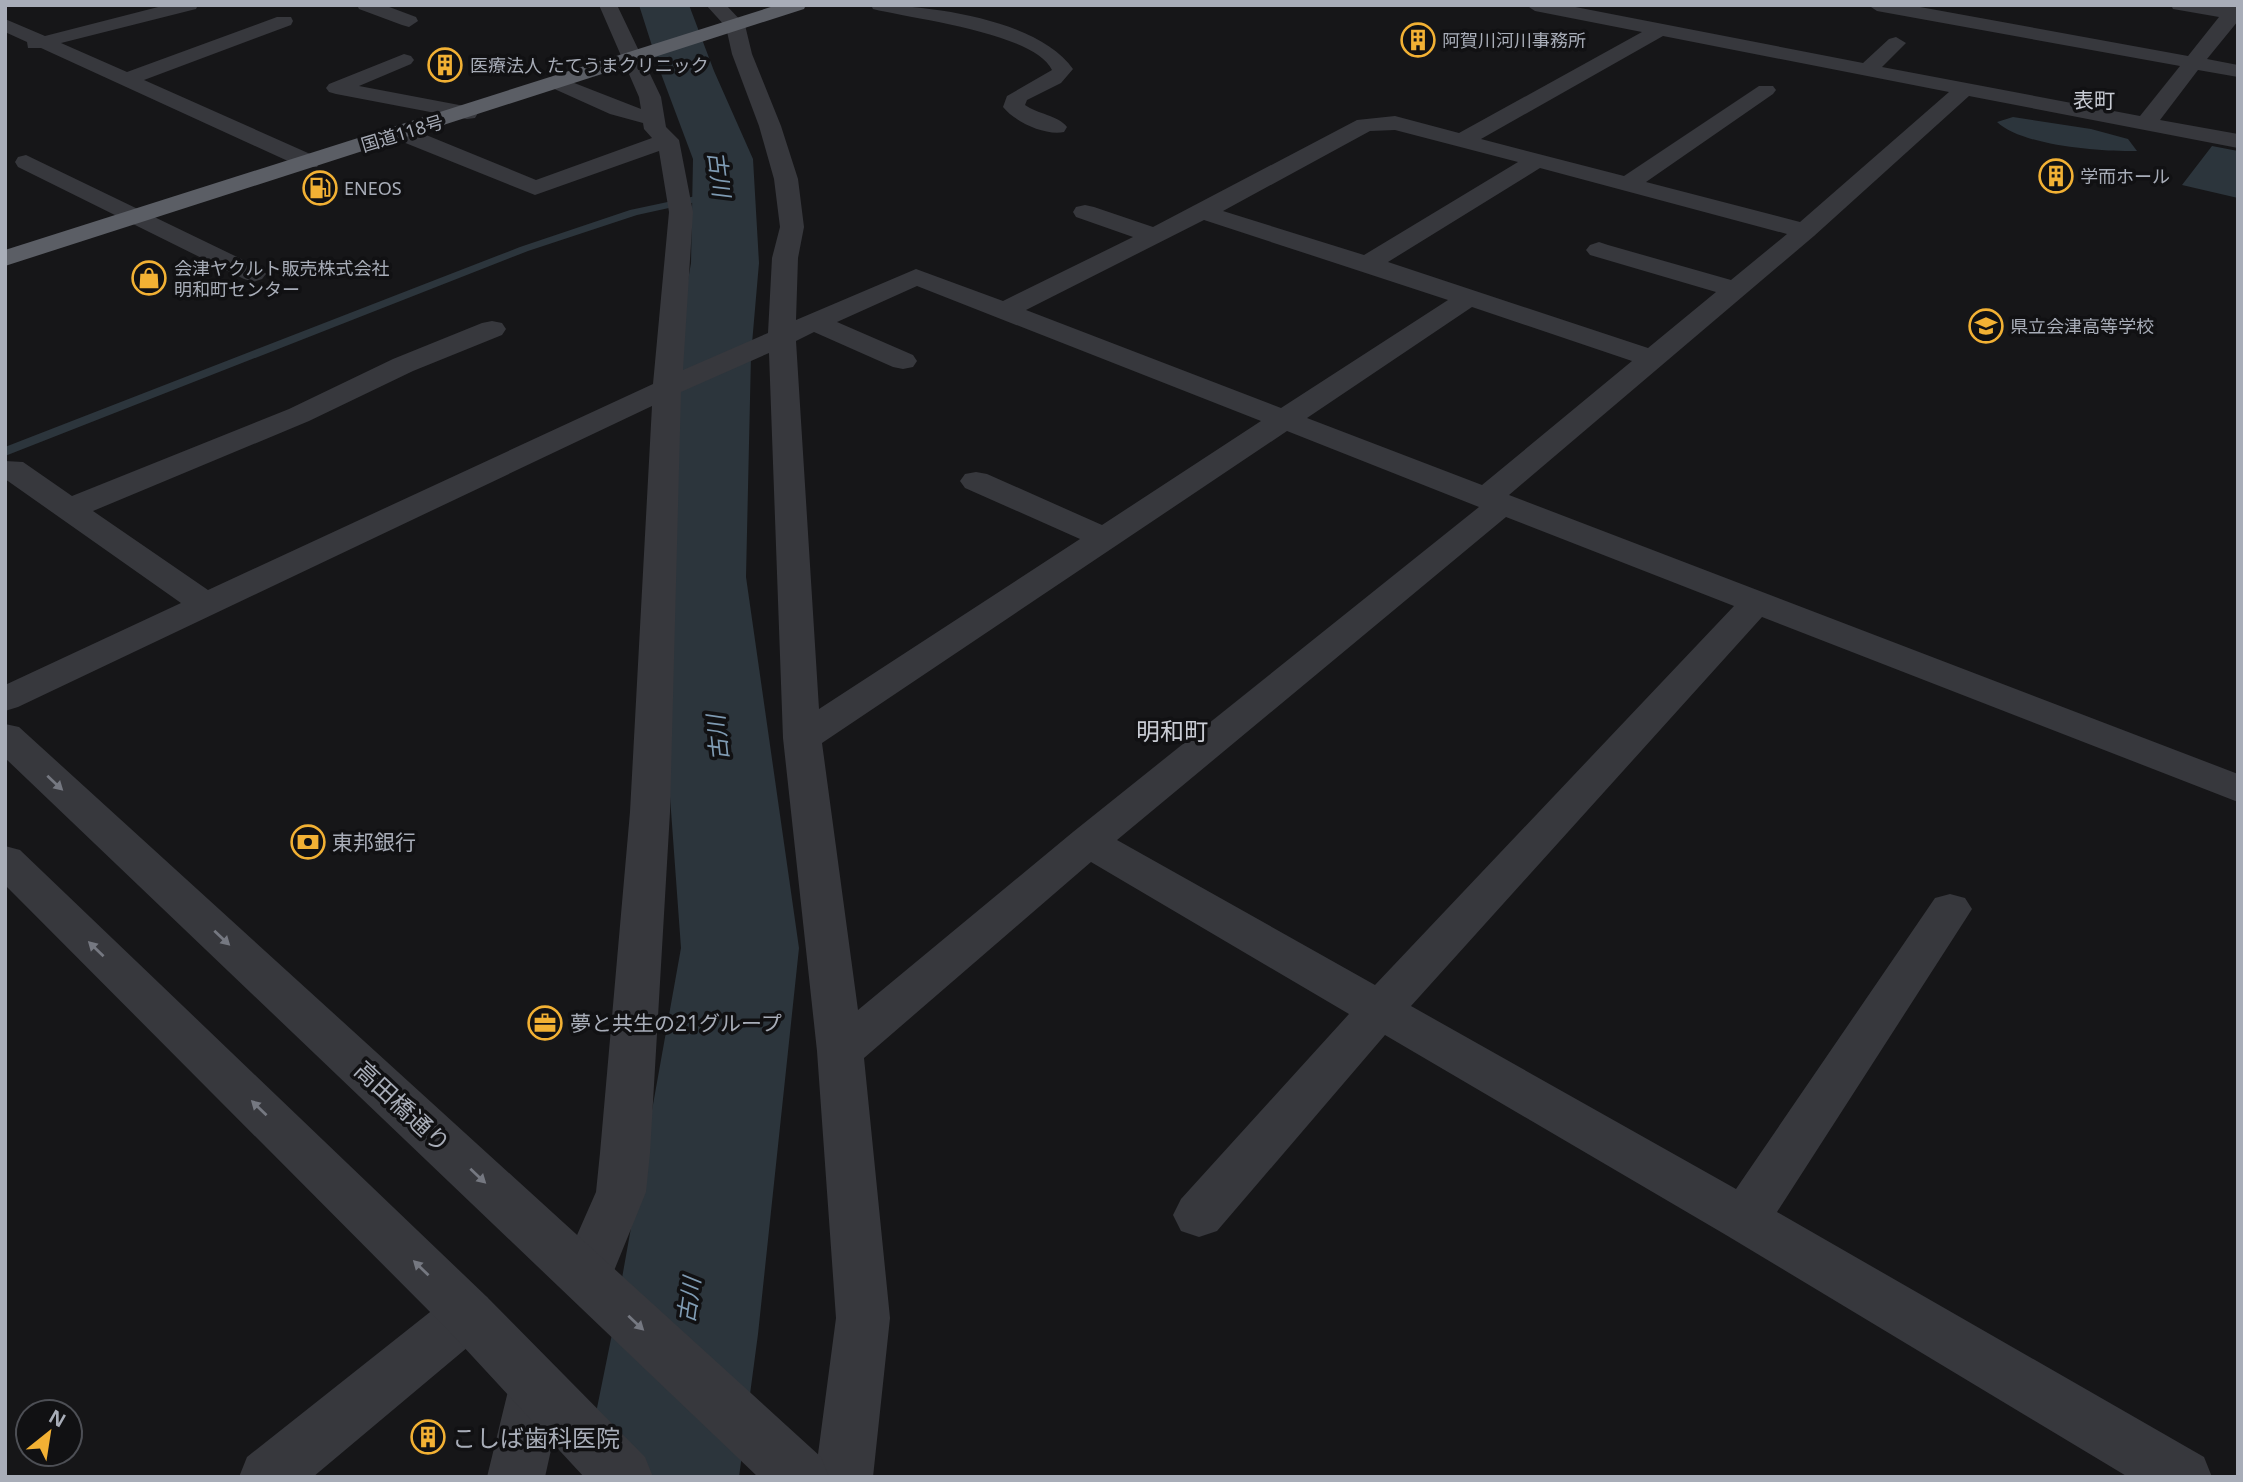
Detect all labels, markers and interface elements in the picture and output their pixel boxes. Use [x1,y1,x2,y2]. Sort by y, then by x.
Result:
building icon: 阿賀川河川事務所 [1399,21,1437,59]
place label: 阿賀川河川事務所 [1442,28,1586,52]
building icon: 医療法人 たてうまクリニック [426,46,464,84]
place label: 医療法人 たてうまクリニック [470,53,709,77]
district label: 表町 [2073,86,2115,114]
street label: 国道118号 [358,109,446,157]
water label: 古川 [701,149,739,202]
building icon: 学而ホール [2037,157,2075,195]
place label: 学而ホール [2080,164,2170,188]
fuel station icon: ENEOS [301,169,339,207]
place label: ENEOS [344,176,402,200]
place label: 会津ヤクルト販売株式会社 明和町センター [174,256,389,301]
shop icon: 会津ヤクルト販売株式会社 明和町センター [130,259,168,297]
school or university icon: 県立会津高等学校 [1967,307,2005,345]
place label: 県立会津高等学校 [2010,314,2154,338]
water label: 古川 [698,710,735,763]
district label: 明和町 [1136,714,1208,747]
one-way arrow [46,774,63,790]
bank icon: 東邦銀行 [289,823,327,861]
place label: 東邦銀行 [332,828,416,856]
one-way arrow [213,929,230,945]
one-way arrow [88,942,105,958]
office icon: 夢と共生の21グループ [526,1004,564,1042]
place label: 夢と共生の21グループ [570,1009,782,1037]
street label: 高田橋通り [348,1053,458,1159]
one-way arrow [250,1100,267,1117]
one-way arrow [469,1167,486,1183]
one-way arrow [413,1260,430,1276]
water label: 古川 [669,1272,707,1325]
one-way arrow [627,1314,644,1330]
north arrow [14,1398,84,1468]
text: N [44,1403,71,1433]
building icon: こしば歯科医院 [409,1418,447,1456]
place label: こしば歯科医院 [452,1421,620,1454]

